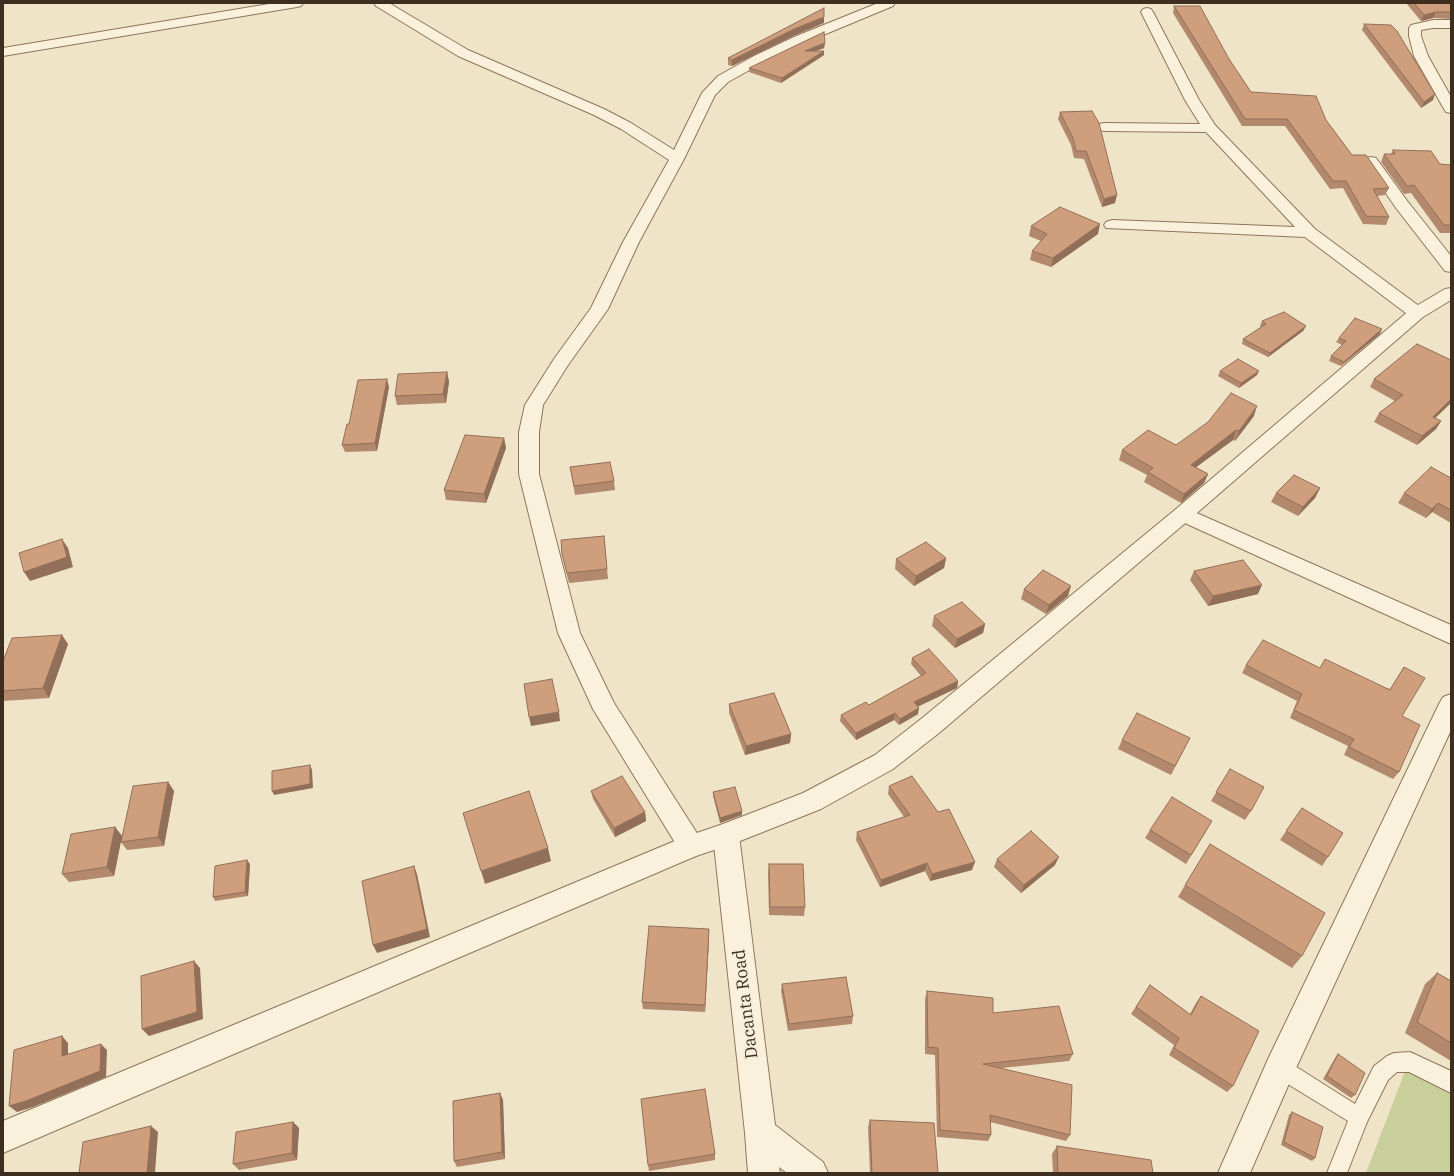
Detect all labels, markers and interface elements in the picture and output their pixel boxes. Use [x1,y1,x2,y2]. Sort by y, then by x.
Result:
street label: Dacanta Road [729,948,763,1060]

